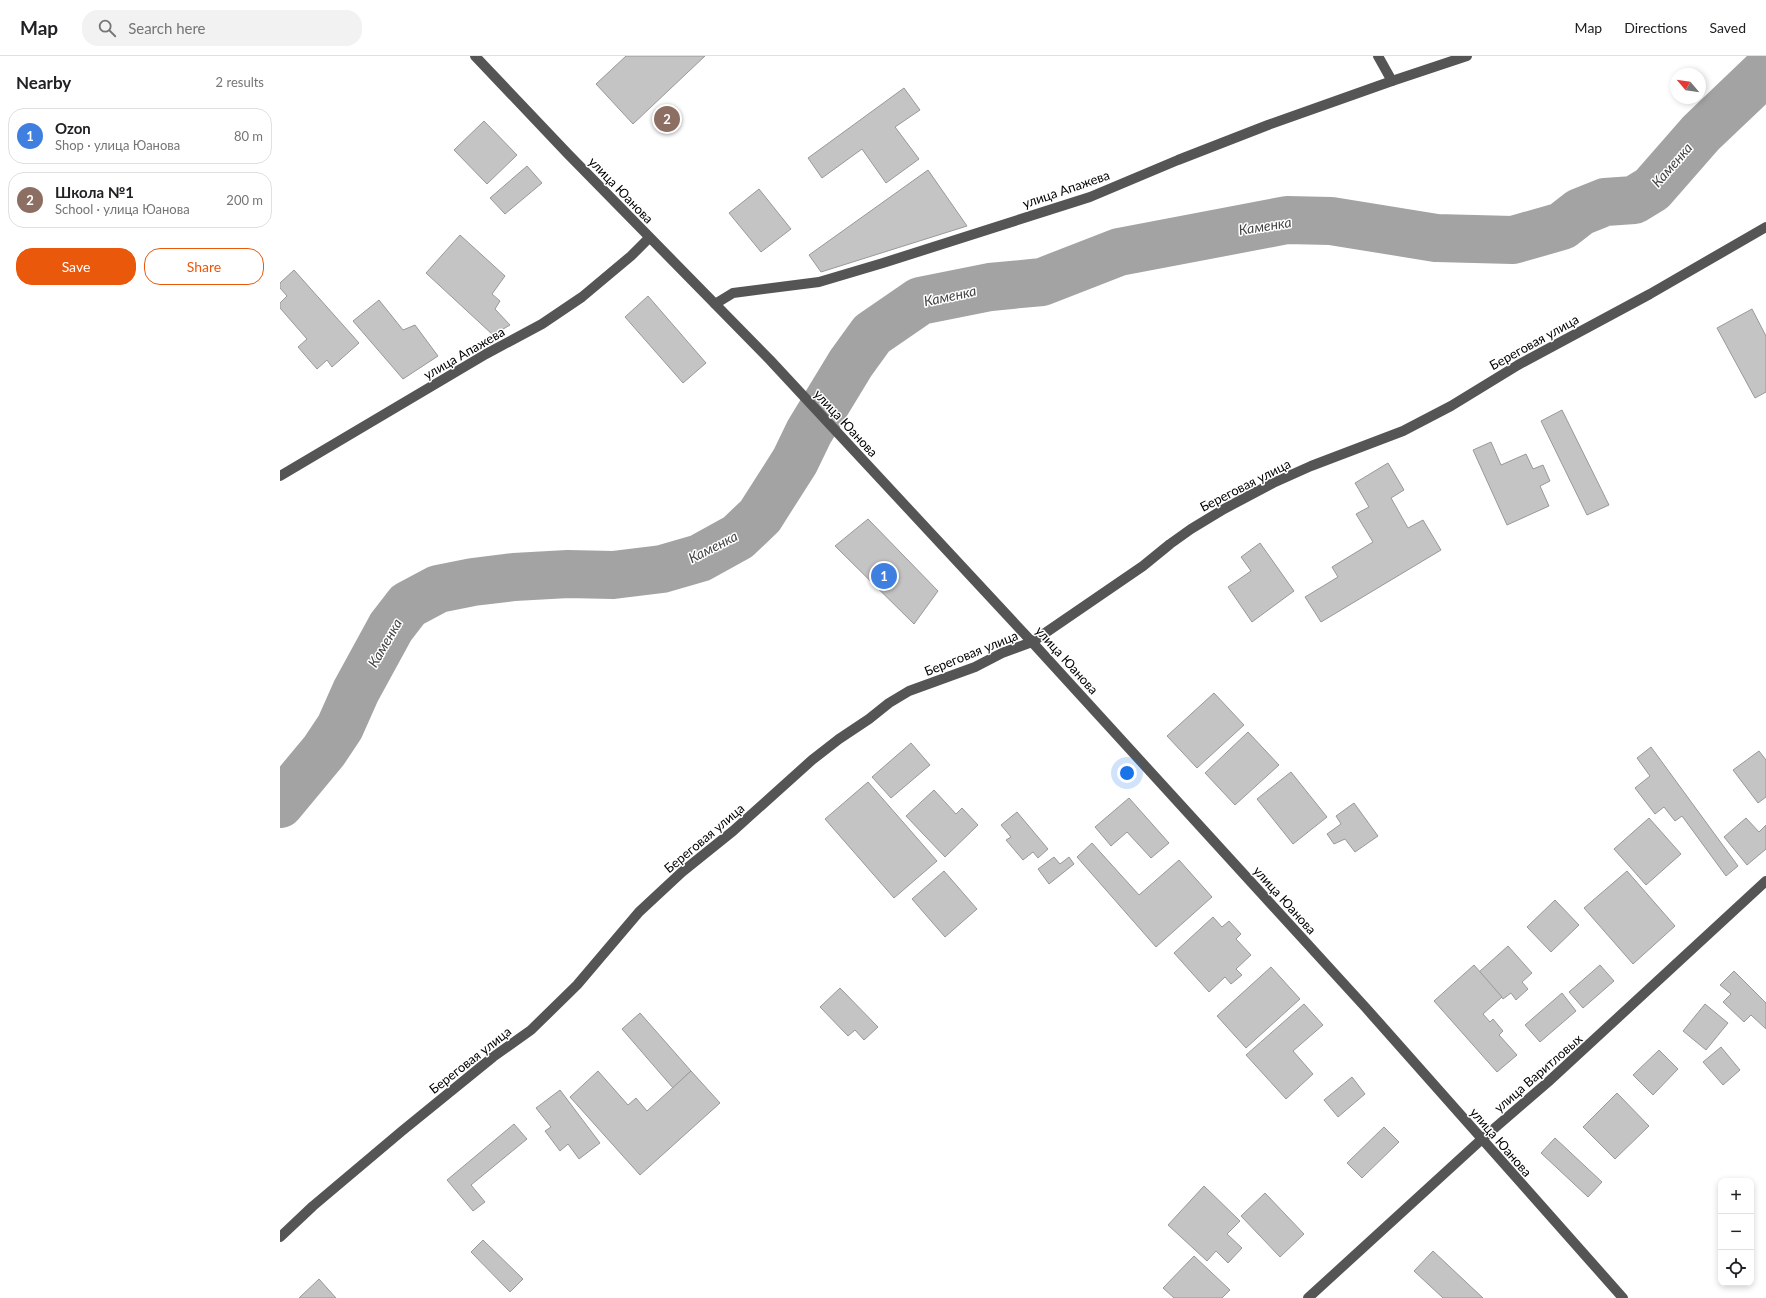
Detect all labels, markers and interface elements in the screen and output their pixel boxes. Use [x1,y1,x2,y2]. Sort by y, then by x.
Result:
search box [82,10,362,46]
text: Map [20,16,58,39]
icon: search [96,17,118,39]
text: Search here [128,19,206,37]
text: Map [1575,19,1602,36]
text: Directions [1624,19,1687,36]
text: Saved [1709,19,1746,36]
north arrow [1670,68,1706,104]
text: Nearby [16,72,71,93]
text: 2 results [216,74,264,90]
pin: 2 [654,104,680,134]
text: Ozon [55,119,91,137]
text: 1 [26,128,34,144]
text: 80 m [234,128,263,144]
text: Shop · улица Юанова [55,137,180,153]
water label: Каменка [1648,139,1695,190]
street label: улица Юанова [585,153,657,227]
street label: улица Апажева [1020,167,1112,211]
text: Школа №1 [55,183,134,201]
text: 2 [26,192,34,208]
text: 200 m [226,192,263,208]
text: School · улица Юанова [55,201,190,217]
water label: Каменка [1237,213,1292,238]
button: Save [16,248,136,285]
button: Share [144,248,264,285]
water label: Каменка [922,282,978,309]
street label: Береговая улица [1487,311,1581,373]
street label: улица Апажева [421,323,507,383]
street label: улица Юанова [811,386,881,460]
street label: Береговая улица [1197,455,1293,515]
water label: Каменка [685,527,740,566]
pin: 1 [871,561,897,591]
water label: Каменка [364,616,405,670]
street label: улица Юанова [1032,623,1102,697]
street label: Береговая улица [922,627,1020,679]
your location [1117,763,1137,783]
street label: Береговая улица [661,800,747,876]
street label: улица Юанова [1250,863,1320,937]
street label: Береговая улица [426,1023,514,1097]
street label: улица Варитловых [1491,1030,1586,1116]
street label: улица Юанова [1467,1104,1535,1180]
map controls [1718,1178,1754,1286]
button: + [1718,1178,1754,1214]
button: − [1718,1214,1754,1250]
button: locate [1718,1250,1754,1286]

